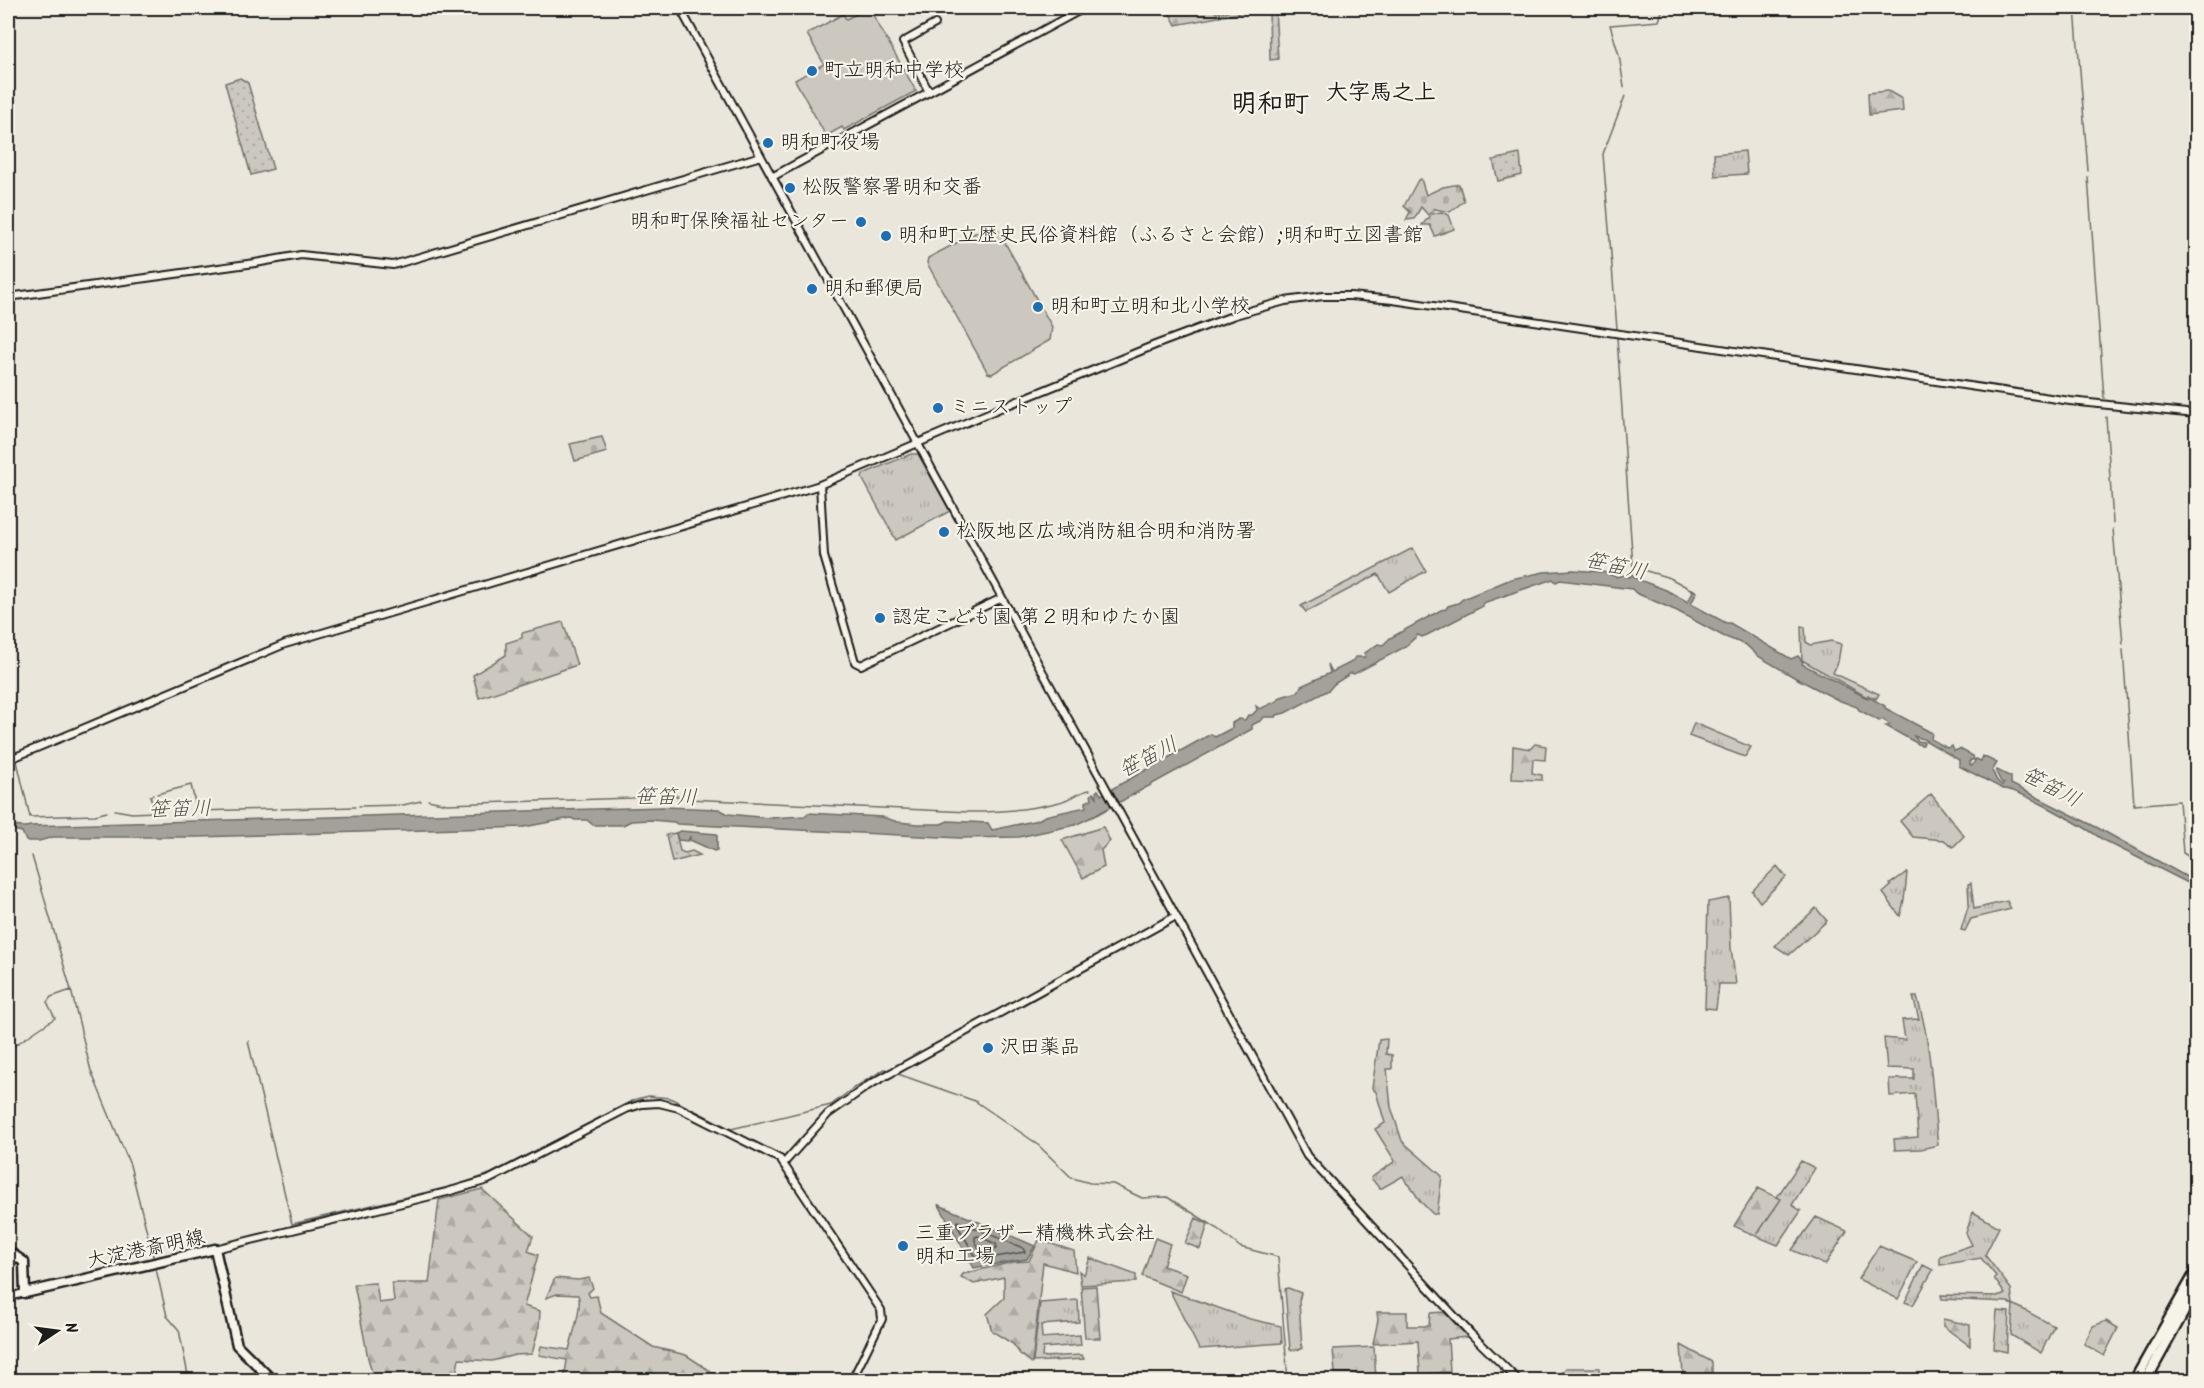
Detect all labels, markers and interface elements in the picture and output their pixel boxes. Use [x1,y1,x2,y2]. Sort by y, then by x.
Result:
place label: 町立明和中学校 [824,55,964,87]
marker: 町立明和中学校 [805,64,819,78]
district label: 大字馬之上 [1326,76,1436,111]
district label: 明和町 [1231,84,1309,126]
place label: 明和町役場 [780,127,880,159]
marker: 明和町役場 [761,136,775,150]
place label: 松阪警察署明和交番 [802,172,982,204]
marker: 松阪警察署明和交番 [783,181,797,195]
place label: 明和町保険福祉センター [630,206,849,238]
marker: 明和町保険福祉センター [854,215,868,229]
place label: 明和町立歴史民俗資料館（ふるさと会館）;明和町立図書館 [898,220,1423,252]
marker: 明和町立歴史民俗資料館（ふるさと会館）;明和町立図書館 [879,229,893,243]
place label: 明和郵便局 [824,273,924,305]
marker: 明和郵便局 [805,282,819,296]
place label: 明和町立明和北小学校 [1050,291,1250,323]
marker: 明和町立明和北小学校 [1031,300,1045,314]
place label: ミニストップ [950,392,1072,424]
marker: ミニストップ [931,401,945,415]
place label: 松阪地区広域消防組合明和消防署 [956,516,1256,548]
marker: 松阪地区広域消防組合明和消防署 [937,525,951,539]
water label: 笹笛川 [1582,544,1650,590]
place label: 認定こども園 第２明和ゆたか園 [892,602,1180,634]
marker: 認定こども園 第２明和ゆたか園 [873,611,887,625]
water label: 笹笛川 [1113,729,1185,787]
water label: 笹笛川 [2015,759,2087,817]
water label: 笹笛川 [634,781,698,815]
water label: 笹笛川 [148,792,212,828]
place label: 沢田薬品 [1000,1032,1080,1064]
marker: 沢田薬品 [981,1041,995,1055]
place label: 三重ブラザー精機株式会社 明和工場 [915,1218,1155,1273]
street label: 大淀港斎明線 [84,1222,208,1278]
marker: 三重ブラザー精機株式会社 明和工場 [896,1239,910,1253]
north arrow [27,1301,87,1361]
text: N [57,1320,83,1336]

